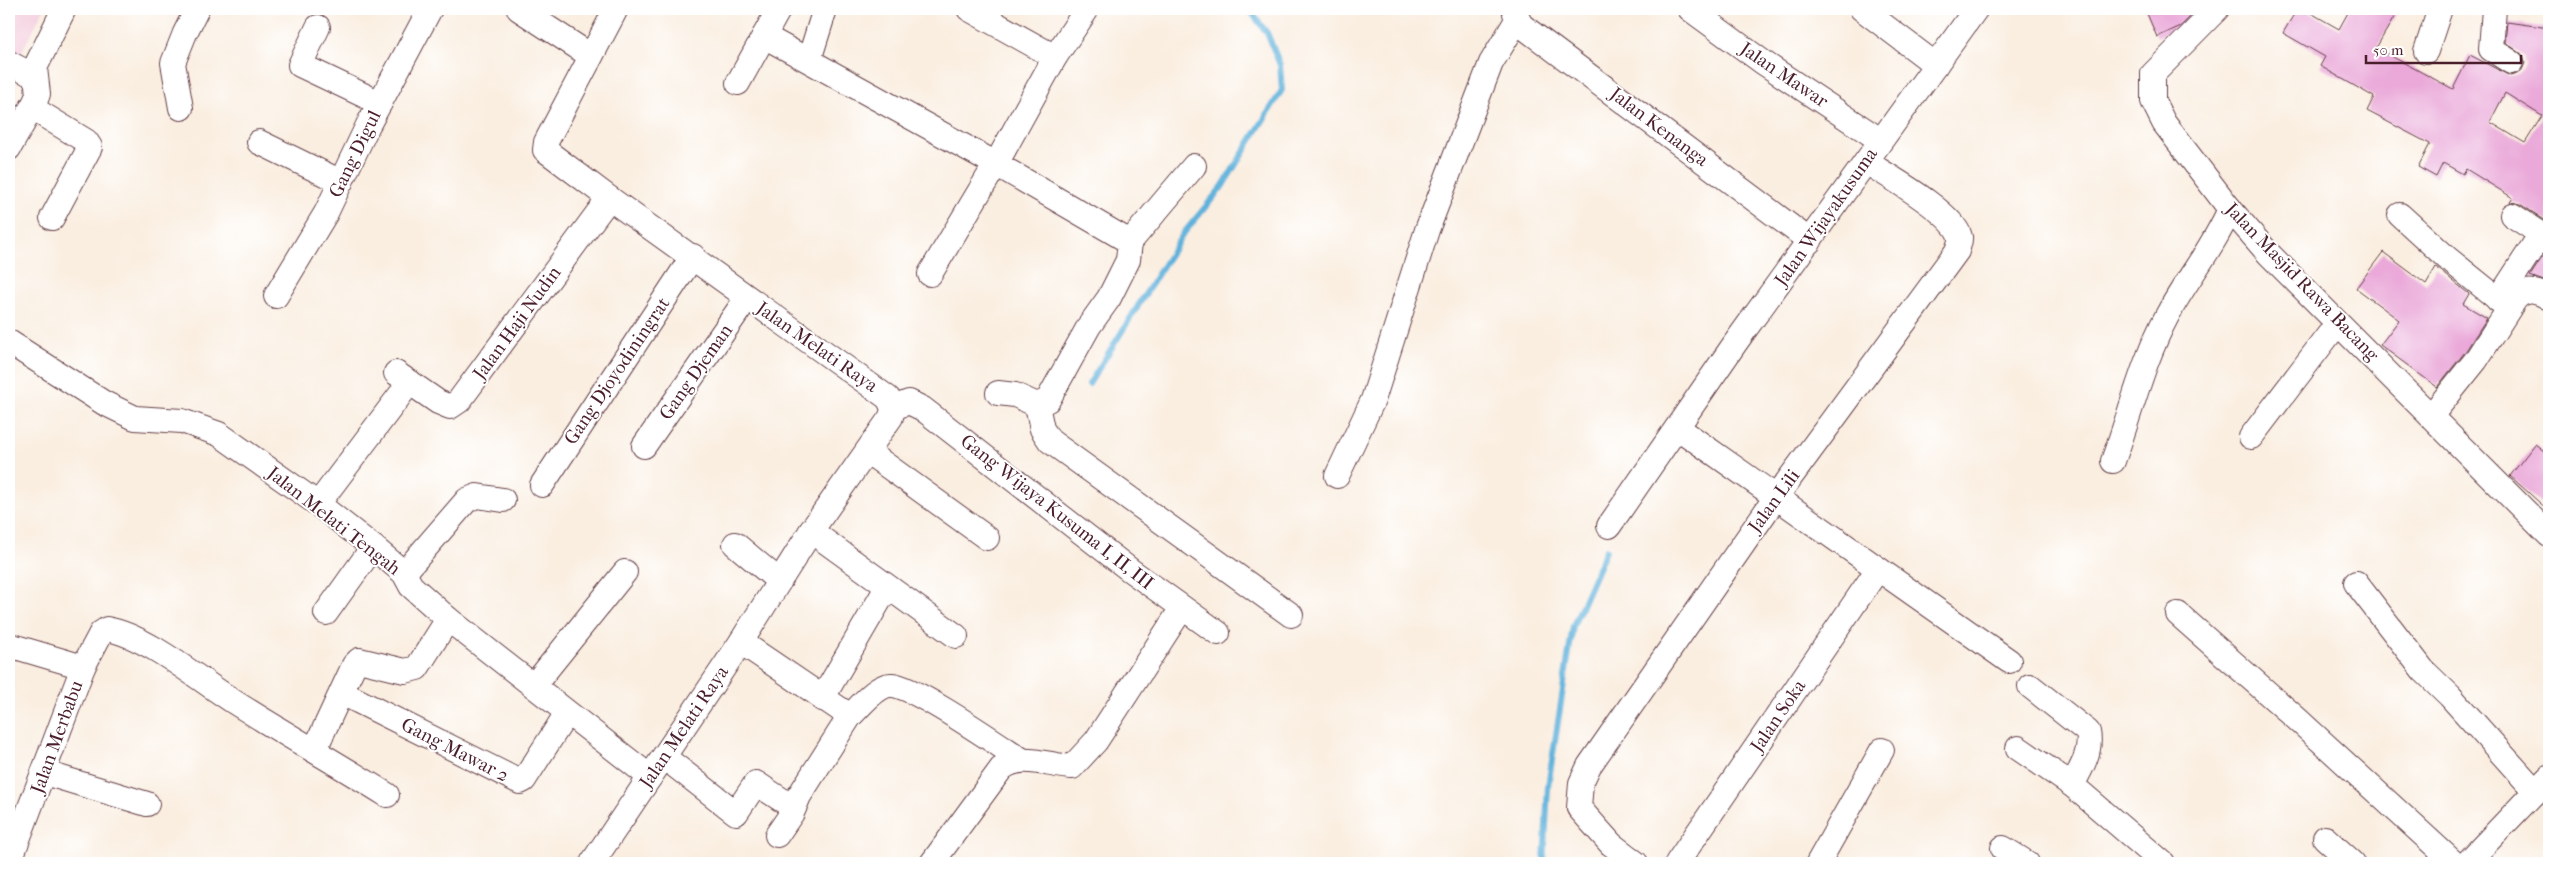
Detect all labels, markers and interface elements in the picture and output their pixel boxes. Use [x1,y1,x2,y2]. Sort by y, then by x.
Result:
scale bar [2366,32,2520,64]
street label: Jalan Mawar [1734,36,1833,113]
text: 50 m [2373,41,2404,59]
street label: Jalan Kenanga [1604,82,1713,171]
street label: Gang Digul [325,107,385,201]
street label: Jalan Wijayakusuma [1769,143,1882,292]
street label: Jalan Masjid Rawa Bacang [2219,197,2384,366]
street label: Jalan Haji Nudin [467,262,566,386]
street label: Gang Djoyodiningrat [560,293,675,449]
street label: Jalan Melati Raya [751,296,882,397]
street label: Gang Djeman [655,320,737,424]
street label: Gang Wijaya Kusuma I, II, III [956,430,1158,594]
street label: Jalan Melati Tengah [261,461,405,580]
street label: Jalan Lili [1743,465,1804,538]
street label: Jalan Melati Raya [634,661,733,794]
street label: Jalan Soka [1745,675,1810,758]
street label: Jalan Merbabu [26,677,88,798]
street label: Gang Mawar 2 [397,713,513,787]

